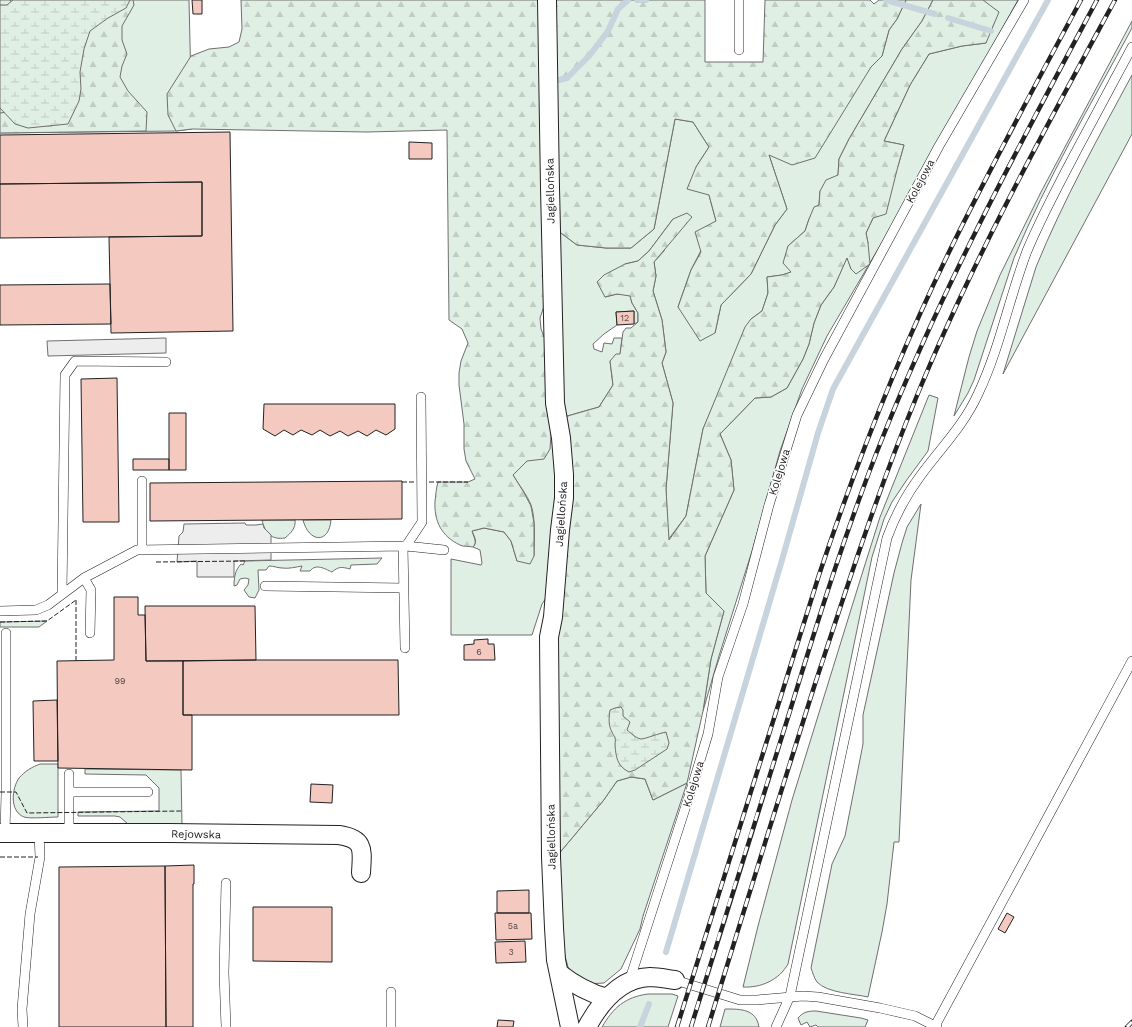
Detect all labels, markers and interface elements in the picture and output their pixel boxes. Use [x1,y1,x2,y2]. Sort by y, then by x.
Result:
street label: Kolejowa [904,157,937,205]
street label: Jagiellońska [543,158,558,224]
house number: 12 [621,313,629,323]
street label: Kolejowa [766,447,793,497]
street label: Jagiellońska [553,481,570,547]
house number: 6 [476,647,482,657]
house number: 99 [114,676,126,686]
street label: Kolejowa [680,759,707,809]
street label: Jagiellońska [544,804,559,870]
street label: Rejowska [171,828,221,841]
house number: 5a [508,921,518,931]
house number: 3 [508,947,514,957]

